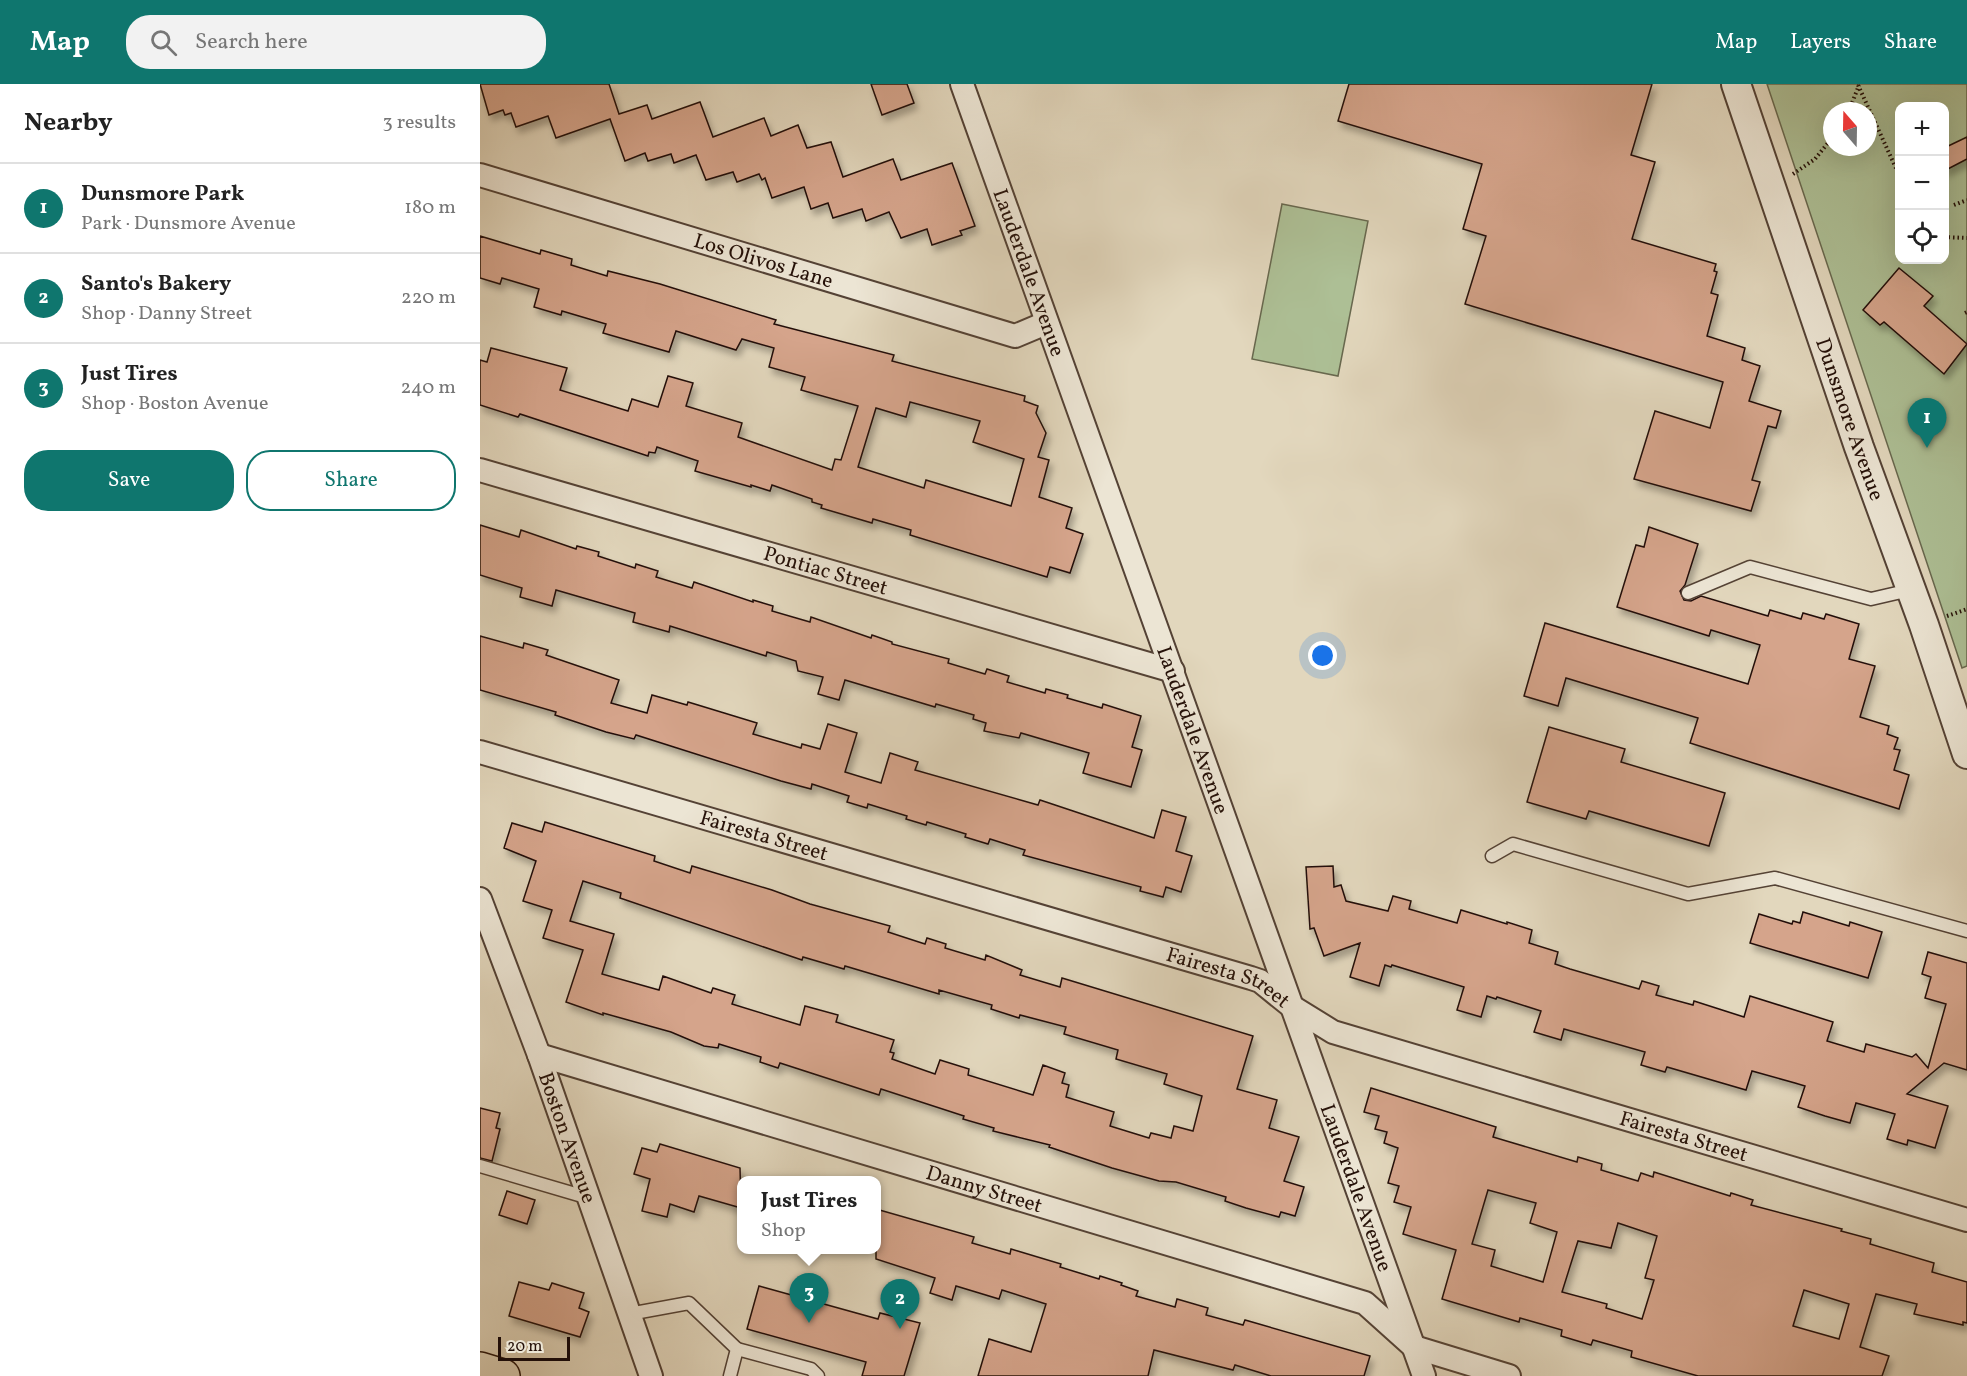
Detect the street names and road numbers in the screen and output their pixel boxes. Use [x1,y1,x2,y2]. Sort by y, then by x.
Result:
street label: Lauderdale Avenue [985,185,1071,361]
street label: Los Olivos Lane [690,227,836,296]
street label: Dunsmore Avenue [1807,334,1890,505]
street label: Pontiac Street [760,540,891,604]
street label: Lauderdale Avenue [1148,643,1235,818]
street label: Fairesta Street [696,804,831,869]
street label: Fairesta Street [1162,941,1296,1016]
street label: Boston Avenue [530,1068,603,1207]
street label: Lauderdale Avenue [1312,1100,1399,1276]
street label: Fairesta Street [1616,1105,1751,1170]
street label: Danny Street [922,1159,1046,1221]

